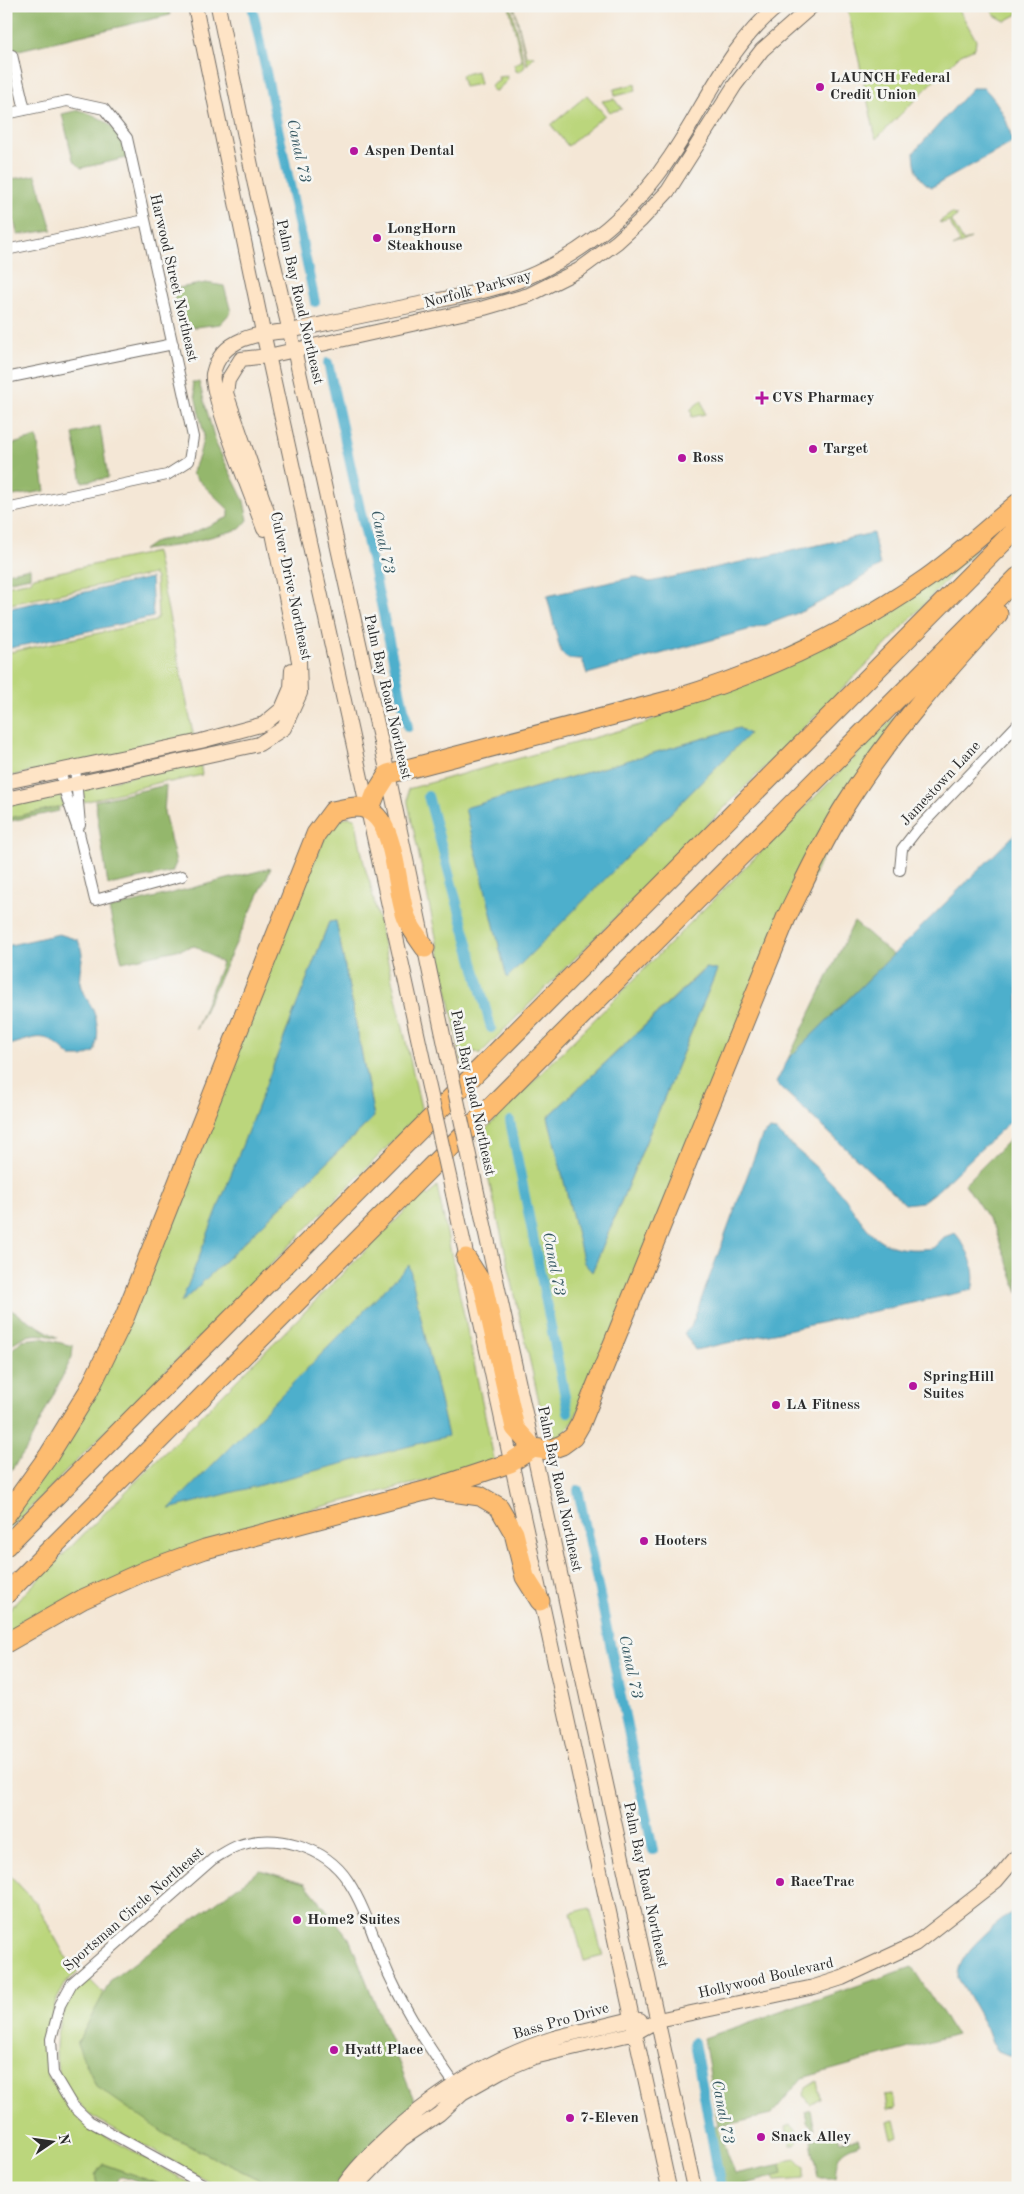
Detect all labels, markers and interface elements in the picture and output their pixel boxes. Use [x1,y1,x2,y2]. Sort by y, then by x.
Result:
place label: LAUNCH Federal Credit Union [830,71,951,103]
marker: LAUNCH Federal Credit Union [814,81,826,93]
water label: Canal 73 [283,118,313,184]
place label: Aspen Dental [364,144,455,159]
marker: Aspen Dental [348,145,360,157]
street label: Harwood Street Northeast [146,193,200,363]
street label: Palm Bay Road Northeast [273,218,325,386]
place label: LongHorn Steakhouse [387,222,463,254]
marker: LongHorn Steakhouse [371,232,383,244]
street label: Norfolk Parkway [423,268,533,312]
place label: CVS Pharmacy [772,391,875,406]
marker: CVS Pharmacy [756,392,768,404]
place label: Target [823,442,868,457]
marker: Target [807,443,819,455]
place label: Ross [692,451,723,466]
marker: Ross [676,452,688,464]
water label: Canal 73 [367,509,397,575]
street label: Culver Drive Northeast [267,510,313,662]
street label: Palm Bay Road Northeast [361,613,413,781]
street label: Jamestown Lane [898,739,984,829]
street label: Palm Bay Road Northeast [447,1009,497,1177]
water label: Canal 73 [539,1231,567,1297]
place label: SpringHill Suites [923,1370,994,1402]
marker: SpringHill Suites [907,1380,919,1392]
place label: LA Fitness [786,1398,860,1413]
marker: LA Fitness [770,1399,782,1411]
street label: Palm Bay Road Northeast [534,1405,584,1573]
place label: Hooters [654,1534,707,1549]
marker: Hooters [638,1535,650,1547]
water label: Canal 73 [615,1634,645,1700]
street label: Palm Bay Road Northeast [620,1801,670,1969]
street label: Sportsman Circle Northeast [61,1845,207,1975]
place label: RaceTrac [790,1875,855,1890]
marker: RaceTrac [774,1876,786,1888]
place label: Home2 Suites [307,1913,400,1928]
marker: Home2 Suites [291,1914,303,1926]
street label: Hollywood Boulevard [697,1956,835,2002]
street label: Bass Pro Drive [511,2001,611,2043]
place label: Hyatt Place [344,2043,423,2058]
marker: Hyatt Place [328,2044,340,2056]
water label: Canal 73 [708,2079,736,2145]
place label: 7-Eleven [580,2111,639,2126]
marker: 7-Eleven [564,2112,576,2124]
north arrow [28,2116,78,2166]
place label: Snack Alley [771,2130,852,2145]
marker: Snack Alley [755,2131,767,2143]
text: N [56,2133,72,2146]

